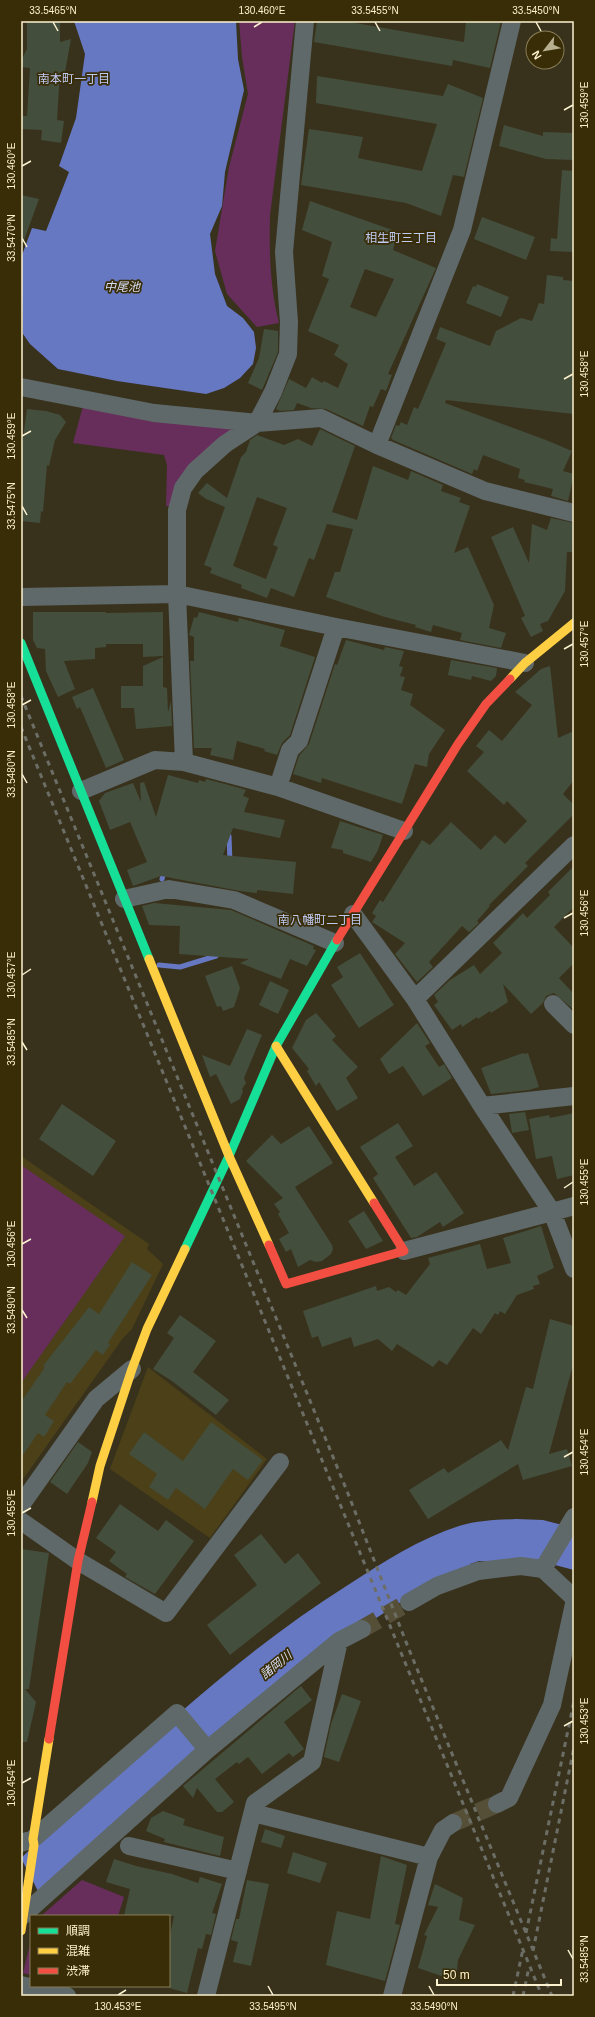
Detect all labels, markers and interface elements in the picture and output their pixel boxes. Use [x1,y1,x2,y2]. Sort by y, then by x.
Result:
text: 33.5465°N [29,5,77,16]
text: 130.460°E [239,5,286,16]
text: 33.5455°N [351,5,399,16]
text: 33.5450°N [512,5,560,16]
north arrow [525,30,565,70]
text: N [529,49,544,62]
district label: 南本町一丁目 [38,72,110,86]
text: 130.459°E [579,81,590,128]
text: 130.460°E [6,142,17,189]
text: 33.5470°N [6,214,17,262]
district label: 相生町三丁目 [365,231,437,245]
water label: 中尾池 [104,280,141,294]
text: 130.458°E [579,350,590,397]
text: 130.459°E [6,412,17,459]
text: 33.5475°N [6,482,17,530]
text: 130.457°E [579,620,590,667]
text: 130.458°E [6,681,17,728]
text: 33.5480°N [6,750,17,798]
text: 130.456°E [579,889,590,936]
district label: 南八幡町二丁目 [278,913,362,927]
text: 130.457°E [6,951,17,998]
text: 33.5485°N [6,1018,17,1066]
text: 130.455°E [579,1158,590,1205]
text: 130.456°E [6,1220,17,1267]
text: 33.5490°N [6,1286,17,1334]
text: 130.454°E [579,1428,590,1475]
text: 130.455°E [6,1489,17,1536]
water label: 諸岡川 [258,1647,296,1682]
text: 130.453°E [579,1697,590,1744]
text: 130.454°E [6,1759,17,1806]
legend [30,1915,170,1987]
text: 順調 [66,1924,90,1938]
text: 33.5485°N [579,1935,590,1983]
text: 混雑 [66,1944,90,1958]
scale bar [437,1961,561,1987]
text: 渋滞 [66,1964,90,1978]
text: 50 m [443,1968,470,1982]
text: 130.453°E [95,2001,142,2012]
text: 33.5495°N [249,2001,297,2012]
text: 33.5490°N [410,2001,458,2012]

